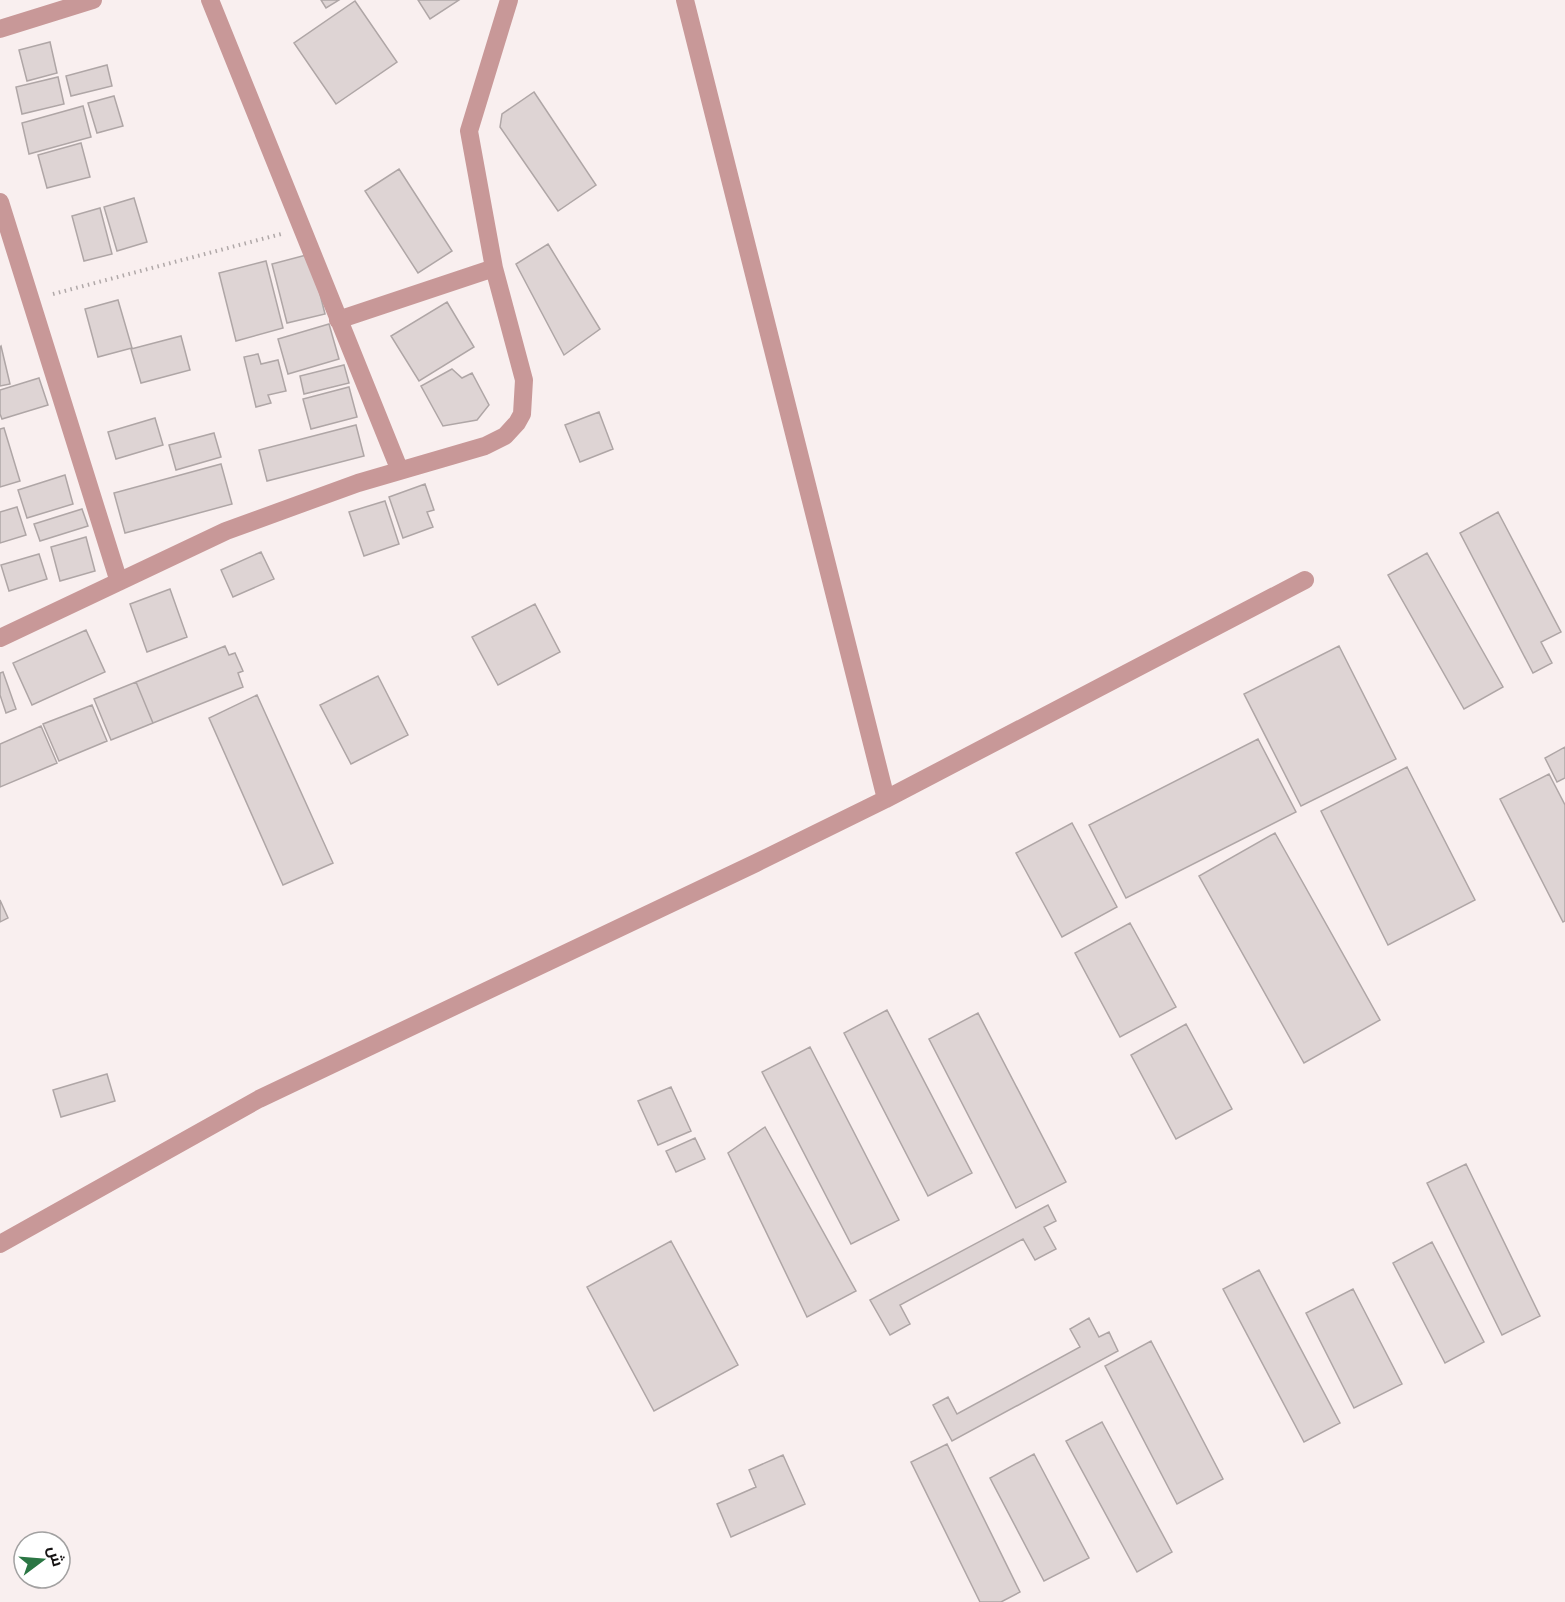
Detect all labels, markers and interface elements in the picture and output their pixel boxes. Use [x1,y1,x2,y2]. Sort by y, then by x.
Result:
north arrow [12,1530,72,1590]
text: ش [43,1544,68,1569]

